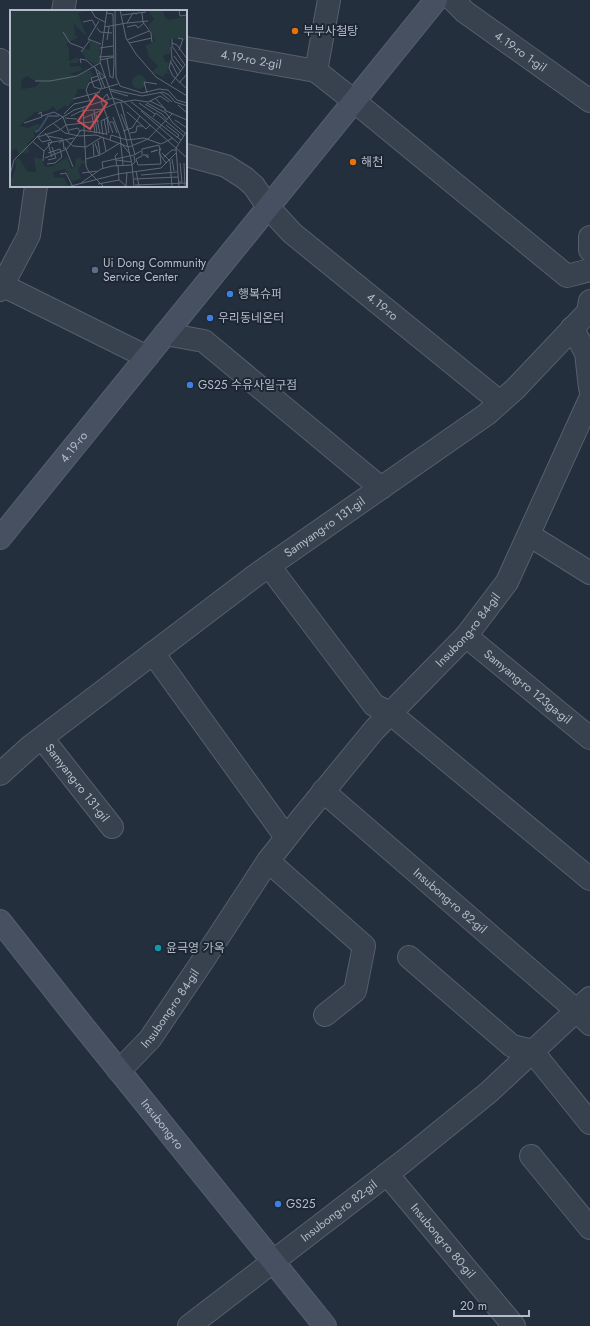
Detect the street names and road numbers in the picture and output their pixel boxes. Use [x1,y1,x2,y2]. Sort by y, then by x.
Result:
street label: 4.19-ro 1-gil [491,27,550,76]
street label: 4.19-ro 2-gil [219,45,283,74]
street label: 4.19-ro [363,288,402,325]
street label: 4.19-ro [55,427,92,467]
street label: Samyang-ro 131-gil [280,493,369,562]
street label: Insubong-ro 84-gil [431,589,505,671]
street label: Samyang-ro 123ga-gil [480,645,576,728]
street label: Samyang-ro 131-gil [41,740,114,826]
street label: Insubong-ro 82-gil [409,864,491,938]
street label: Insubong-ro 84-gil [137,965,204,1052]
street label: Insubong-ro [136,1095,188,1154]
street label: Insubong-ro 82-gil [297,1176,381,1246]
street label: Insubong-ro 80-gil [406,1199,479,1282]

